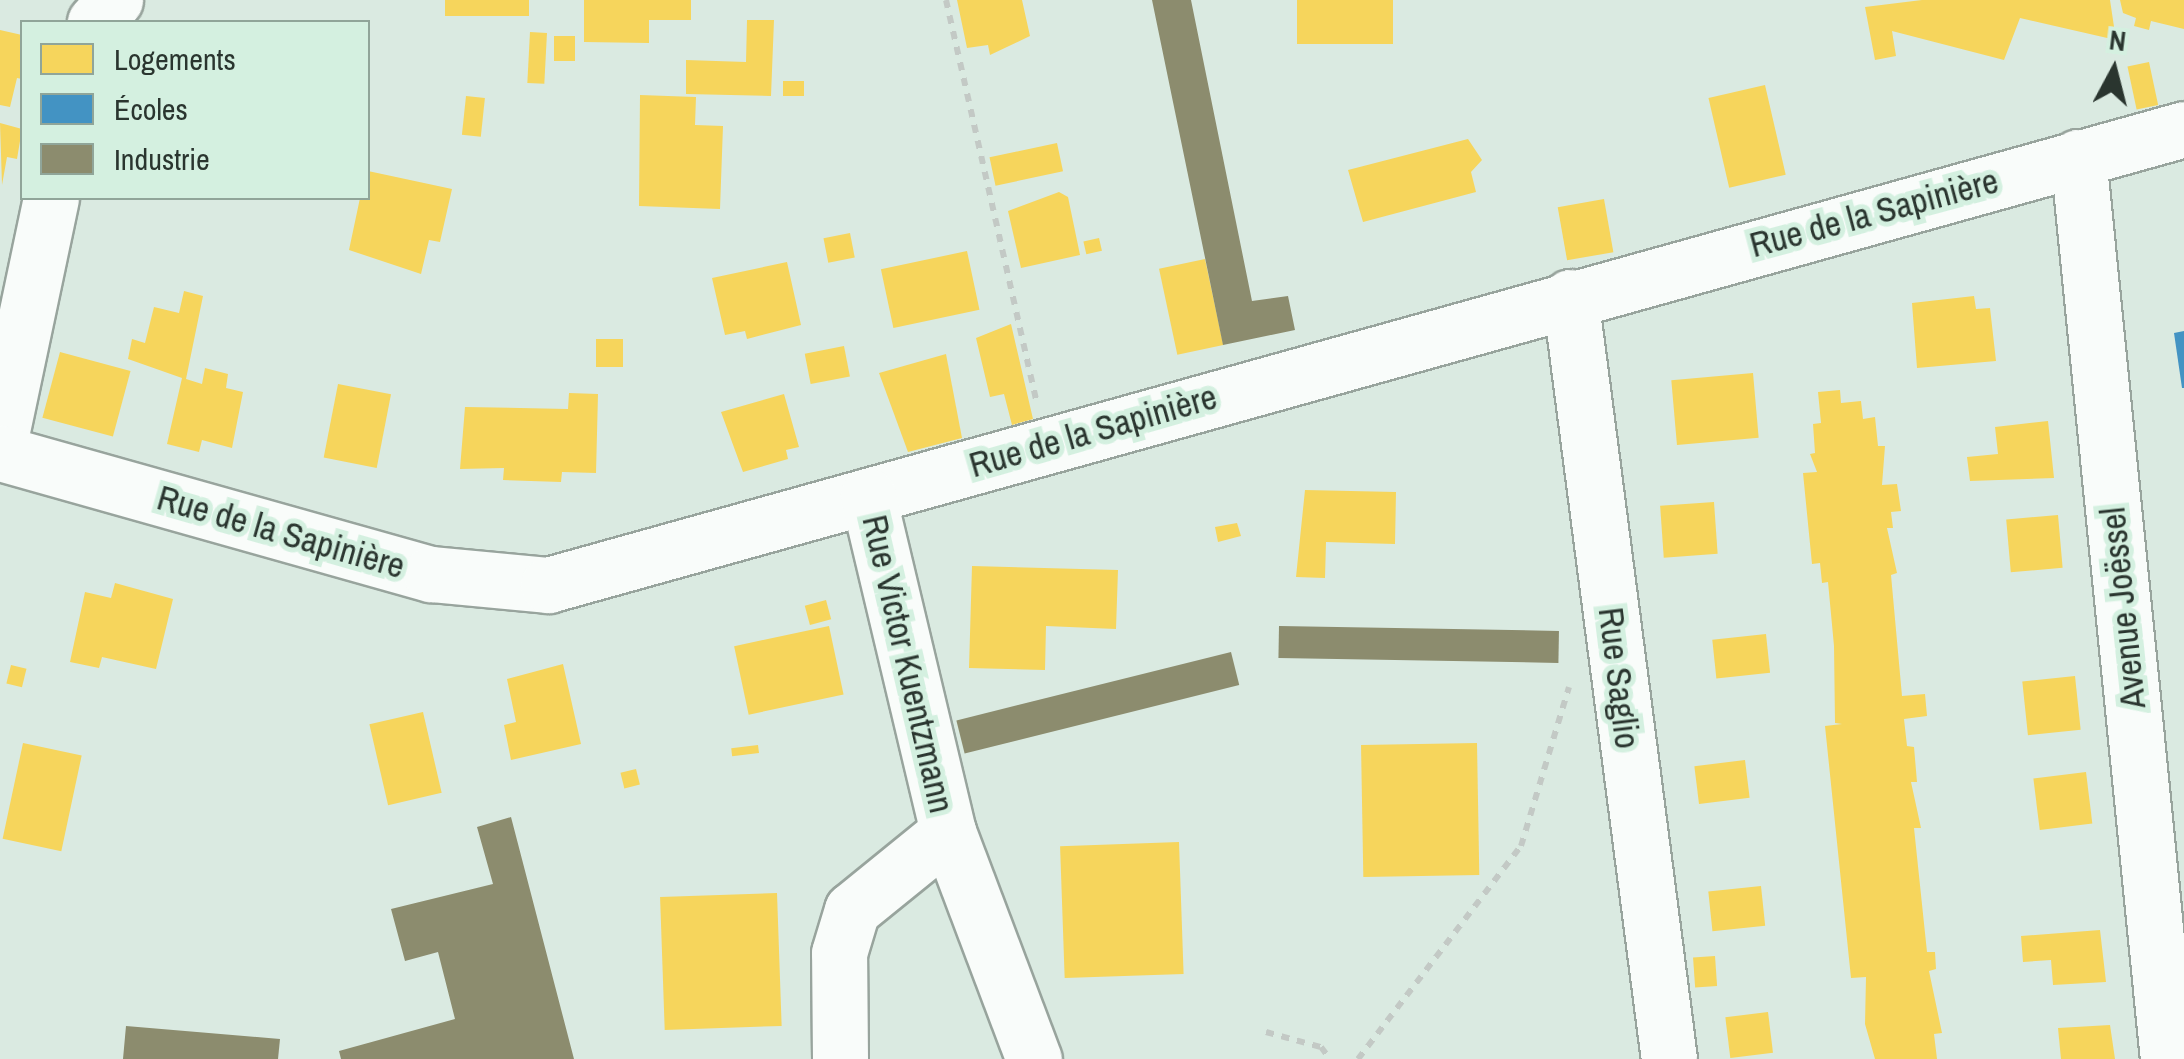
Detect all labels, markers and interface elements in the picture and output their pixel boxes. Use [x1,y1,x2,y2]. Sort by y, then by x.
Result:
legend [20,20,370,200]
north arrow [2064,20,2164,120]
text: N [2107,20,2128,60]
text: Logements [114,39,236,79]
text: Écoles [114,89,188,129]
text: Industrie [114,139,210,179]
street label: Rue de la Sapinière [1745,160,2003,266]
street label: Rue de la Sapinière [965,376,1221,486]
street label: Rue de la Sapinière [153,477,409,587]
street label: Avenue Joëssel [2092,505,2154,711]
street label: Rue Victor Kuentzmann [853,511,963,817]
street label: Rue Saglio [1590,605,1648,751]

